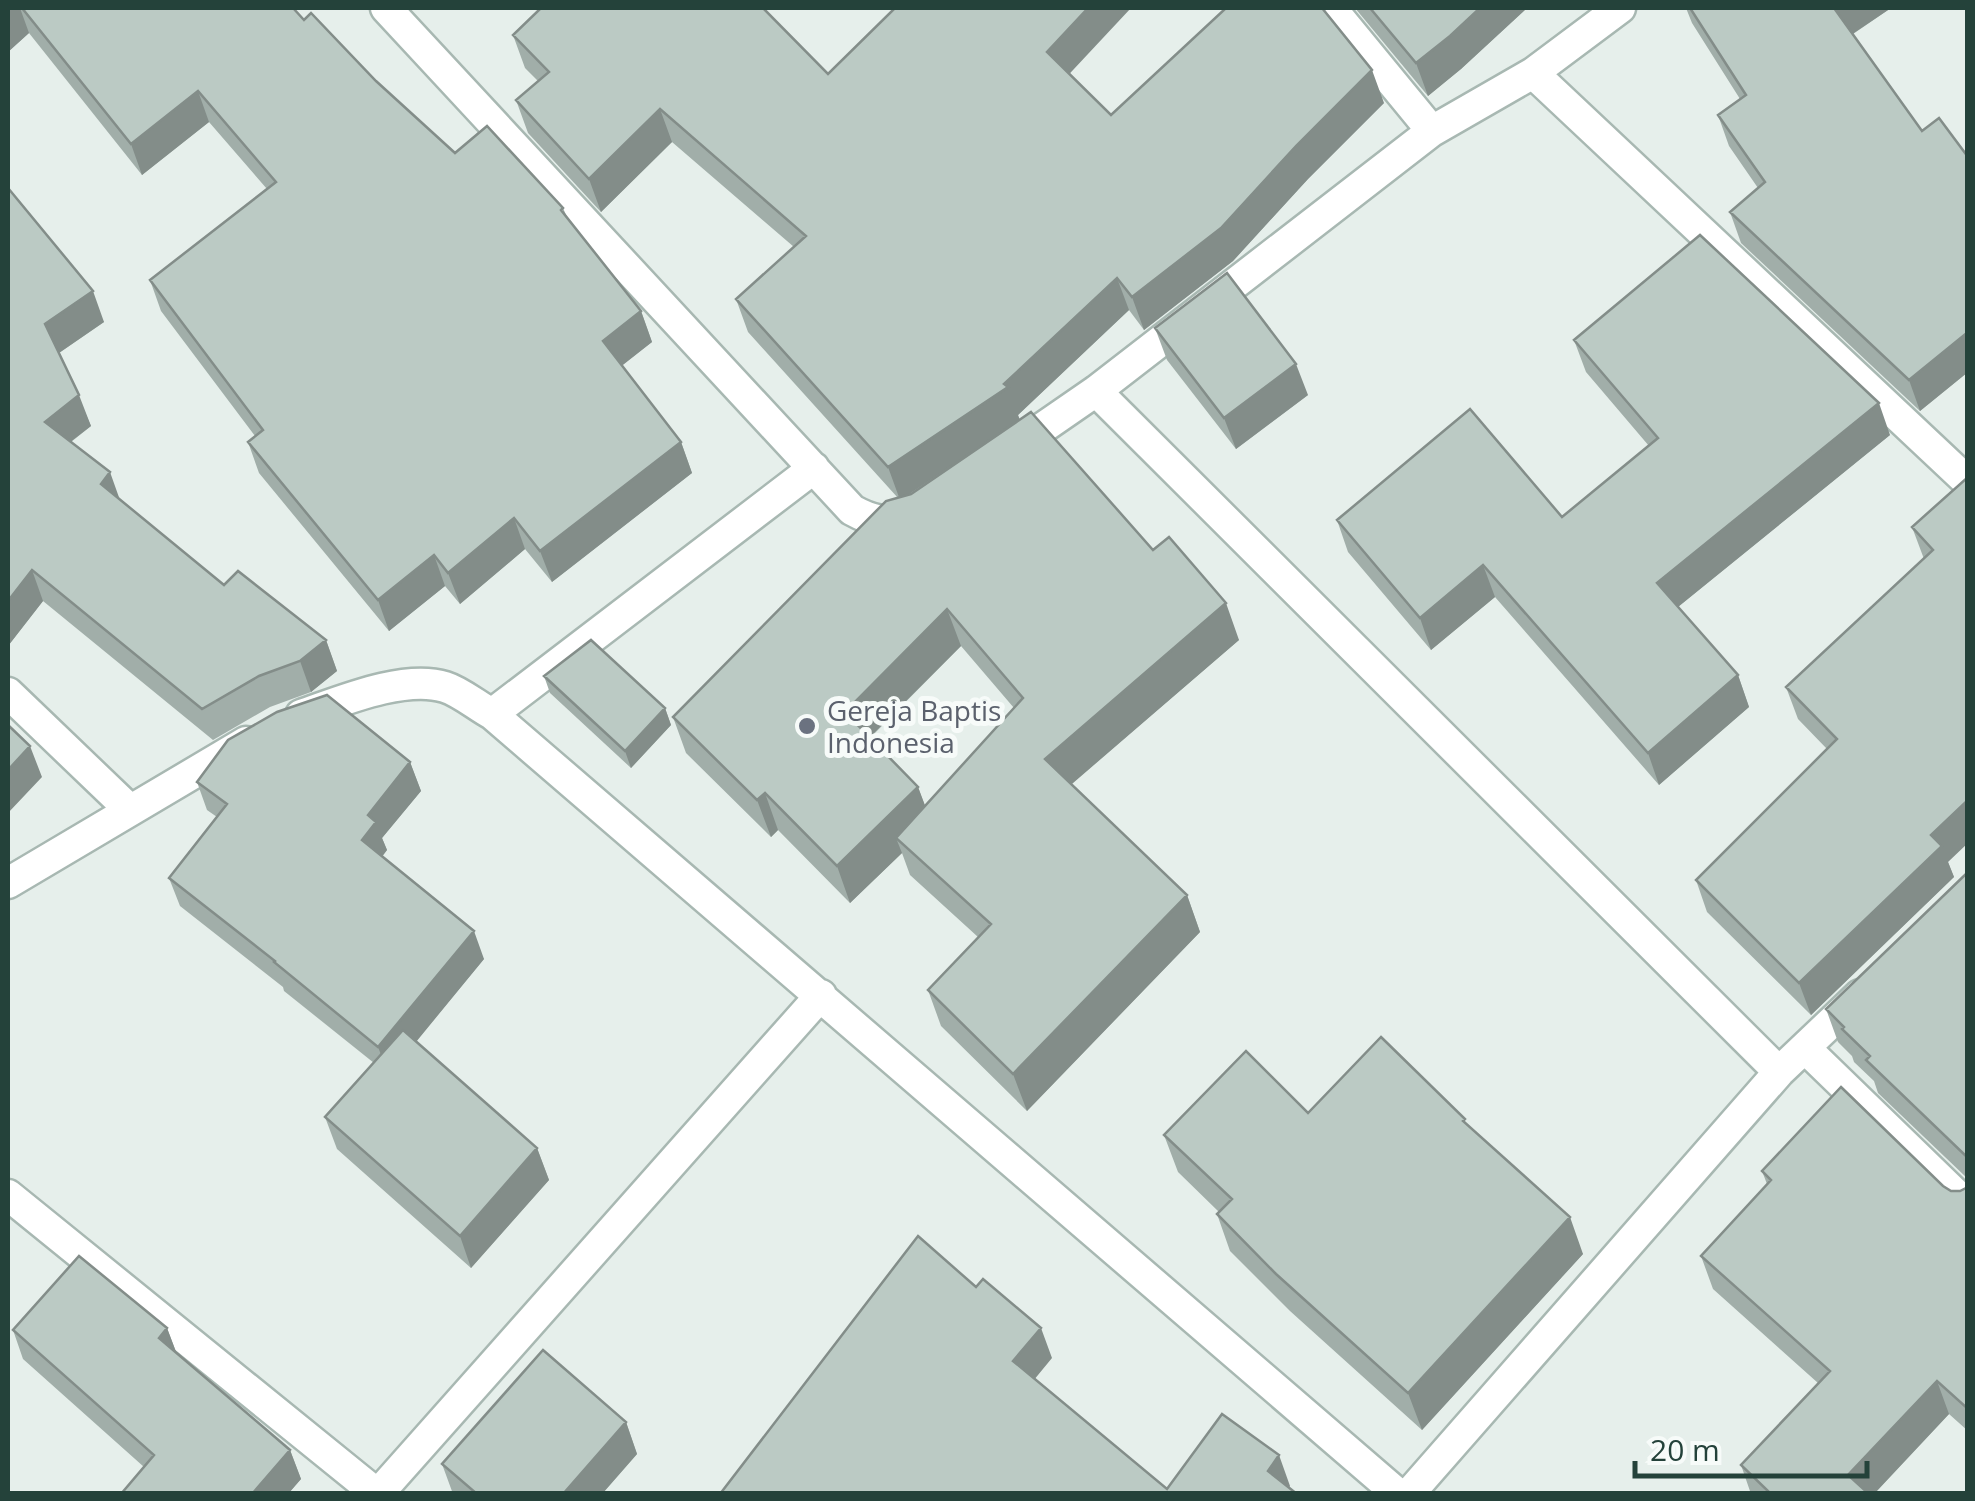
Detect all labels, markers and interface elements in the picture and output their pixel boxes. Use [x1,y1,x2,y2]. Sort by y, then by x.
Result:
place label: Gereja Baptis Indonesia [827,691,1001,761]
marker: Gereja Baptis Indonesia [796,715,818,737]
scale bar [1635,1416,1868,1478]
text: 20 m [1650,1429,1720,1470]

